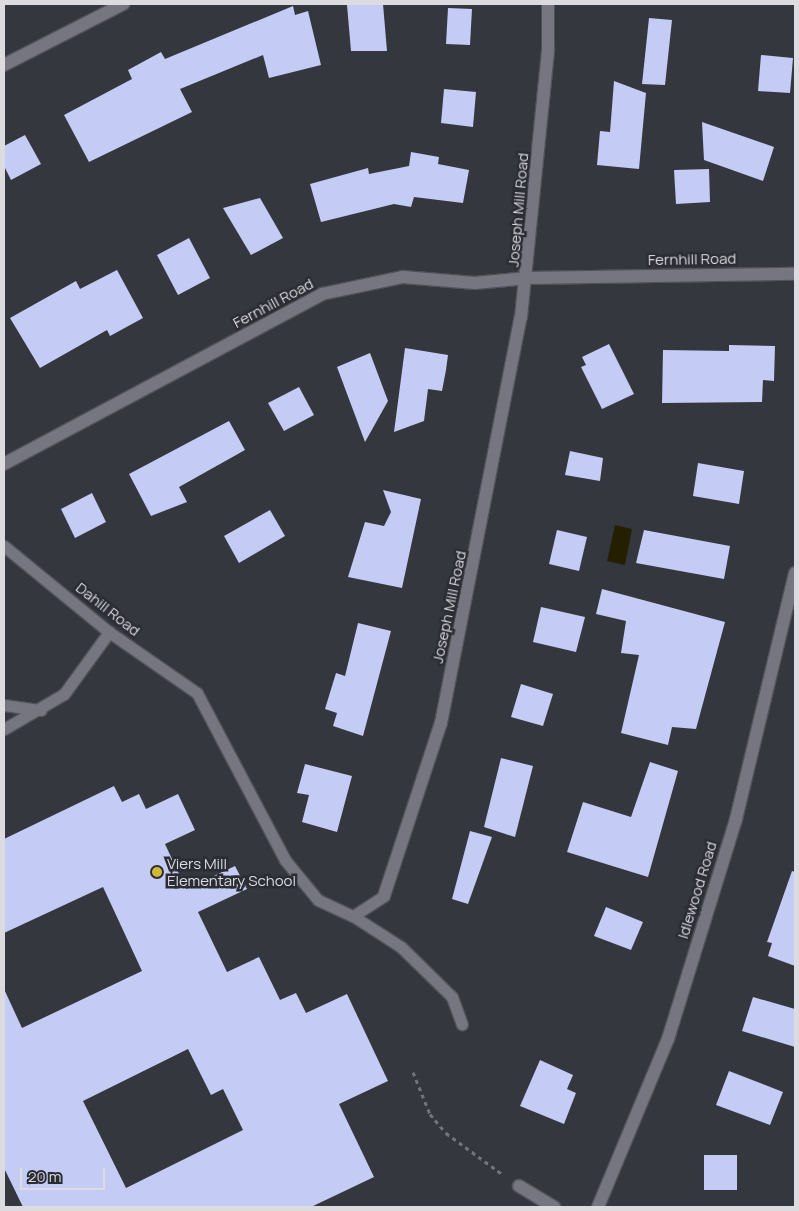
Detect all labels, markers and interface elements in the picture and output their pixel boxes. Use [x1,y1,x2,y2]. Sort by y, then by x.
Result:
street label: Joseph Mill Road [504,152,532,268]
street label: Fernhill Road [648,249,736,269]
street label: Fernhill Road [230,274,316,332]
street label: Joseph Mill Road [428,549,470,665]
street label: Dahill Road [72,578,144,640]
street label: Idlewood Road [674,839,720,941]
place label: Viers Mill Elementary School [167,854,296,889]
marker: Viers Mill Elementary School [151,866,163,878]
scale bar [22,1158,108,1190]
text: 20 m [28,1166,61,1187]

